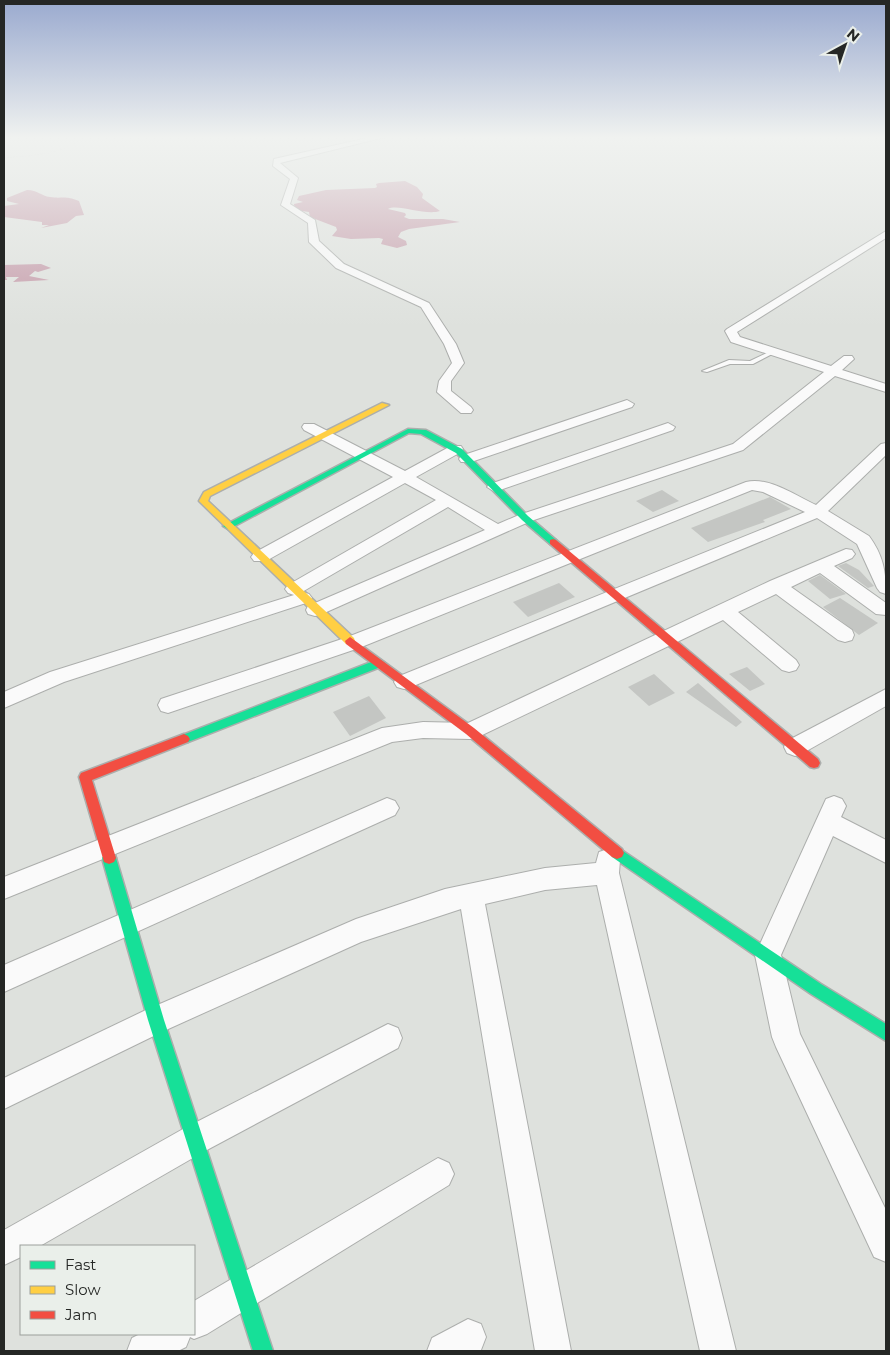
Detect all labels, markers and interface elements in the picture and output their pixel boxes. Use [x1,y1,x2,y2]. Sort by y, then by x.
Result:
north arrow [820,20,870,70]
text: N [843,25,863,46]
legend [20,1245,195,1335]
text: Fast [65,1255,96,1274]
text: Slow [65,1280,101,1299]
text: Jam [64,1305,97,1324]

